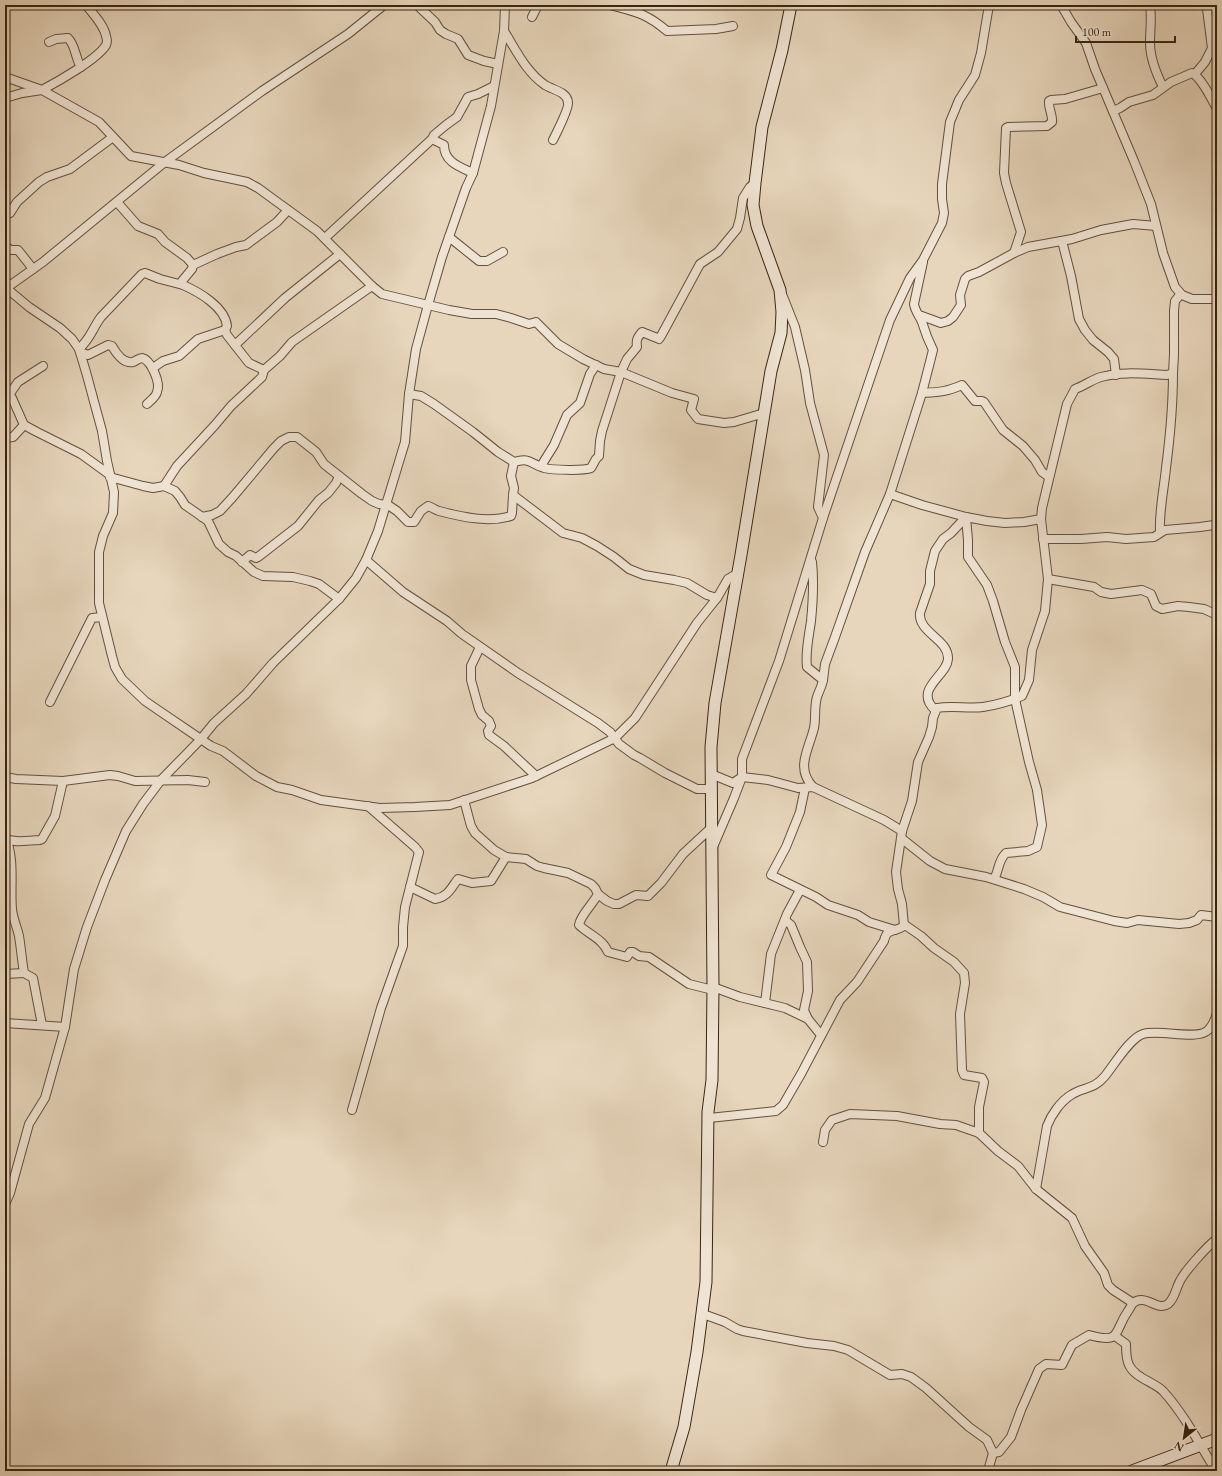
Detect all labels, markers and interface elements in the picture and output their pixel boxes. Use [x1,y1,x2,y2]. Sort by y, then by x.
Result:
scale bar [1076,18,1175,44]
text: 100 m [1082,24,1112,40]
north arrow [1164,1418,1204,1458]
text: N [1172,1438,1186,1455]

